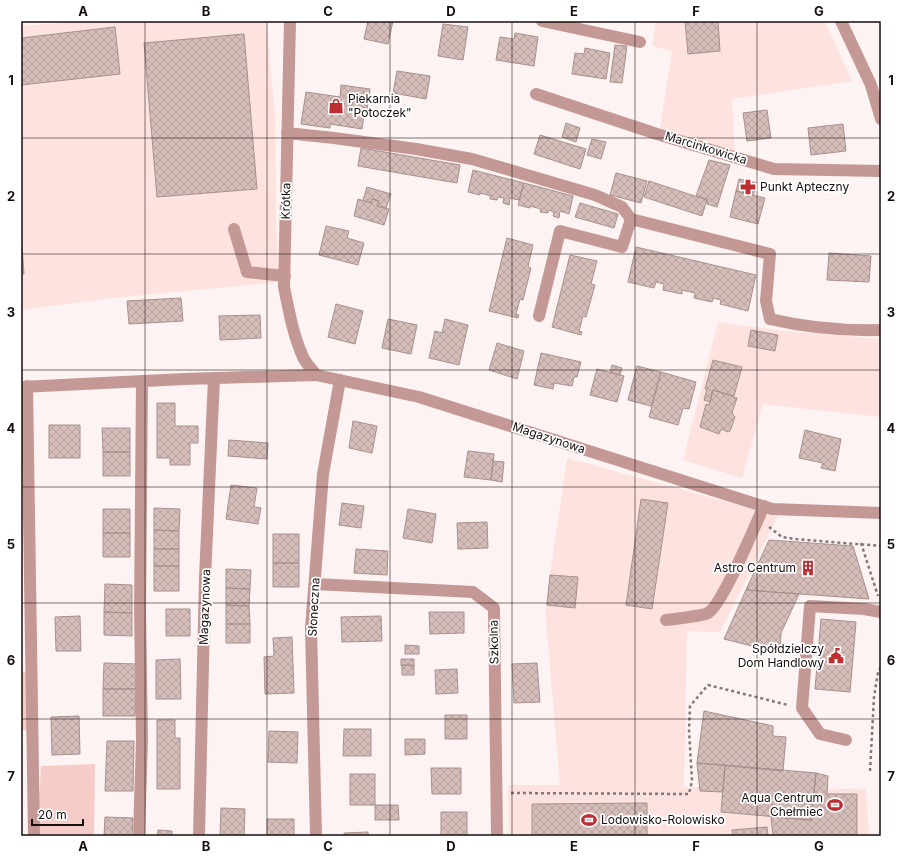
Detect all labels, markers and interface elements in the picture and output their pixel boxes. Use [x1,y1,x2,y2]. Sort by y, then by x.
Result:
text: A [78,3,88,19]
text: B [202,3,211,19]
text: C [323,3,333,19]
text: D [446,3,456,19]
text: E [570,3,578,19]
text: F [692,3,700,19]
text: G [814,3,824,19]
text: 1 [8,72,14,88]
text: 1 [888,72,894,88]
place label: Piekarnia "Potoczek" [348,91,412,120]
shop icon: Piekarnia "Potoczek" [327,97,345,115]
street label: Marcinkowicka [663,128,749,167]
pharmacy icon: Punkt Apteczny [739,178,757,196]
place label: Punkt Apteczny [760,179,849,194]
street label: Krótka [278,182,293,220]
text: 2 [7,188,15,204]
text: 2 [887,188,895,204]
text: 3 [7,304,15,320]
text: 3 [887,304,895,320]
street label: Magazynowa [511,419,587,456]
text: 4 [7,420,16,436]
text: 4 [887,420,896,436]
text: 5 [7,536,15,552]
text: 5 [887,536,895,552]
building icon: Astro Centrum [799,559,817,577]
place label: Astro Centrum [714,560,796,575]
street label: Magazynowa [196,569,213,645]
street label: Słoneczna [304,577,323,637]
street label: Szkolna [486,620,501,664]
place label: Spółdzielczy Dom Handlowy [738,641,824,670]
public building icon: Spółdzielczy Dom Handlowy [827,647,845,665]
text: 6 [7,652,15,668]
text: 6 [887,652,895,668]
text: 7 [7,768,15,784]
text: 7 [887,768,895,784]
place label: Aqua Centrum Chełmiec [741,790,823,819]
sports icon: Aqua Centrum Chełmiec [826,796,844,814]
scale bar [32,801,83,827]
text: 20 m [38,807,67,822]
sports icon: Lodowisko-Rolowisko [580,811,598,829]
place label: Lodowisko-Rolowisko [601,812,725,827]
text: A [78,838,88,854]
text: B [202,838,211,854]
text: C [323,838,333,854]
text: D [446,838,456,854]
text: E [570,838,578,854]
text: F [692,838,700,854]
text: G [814,838,824,854]

